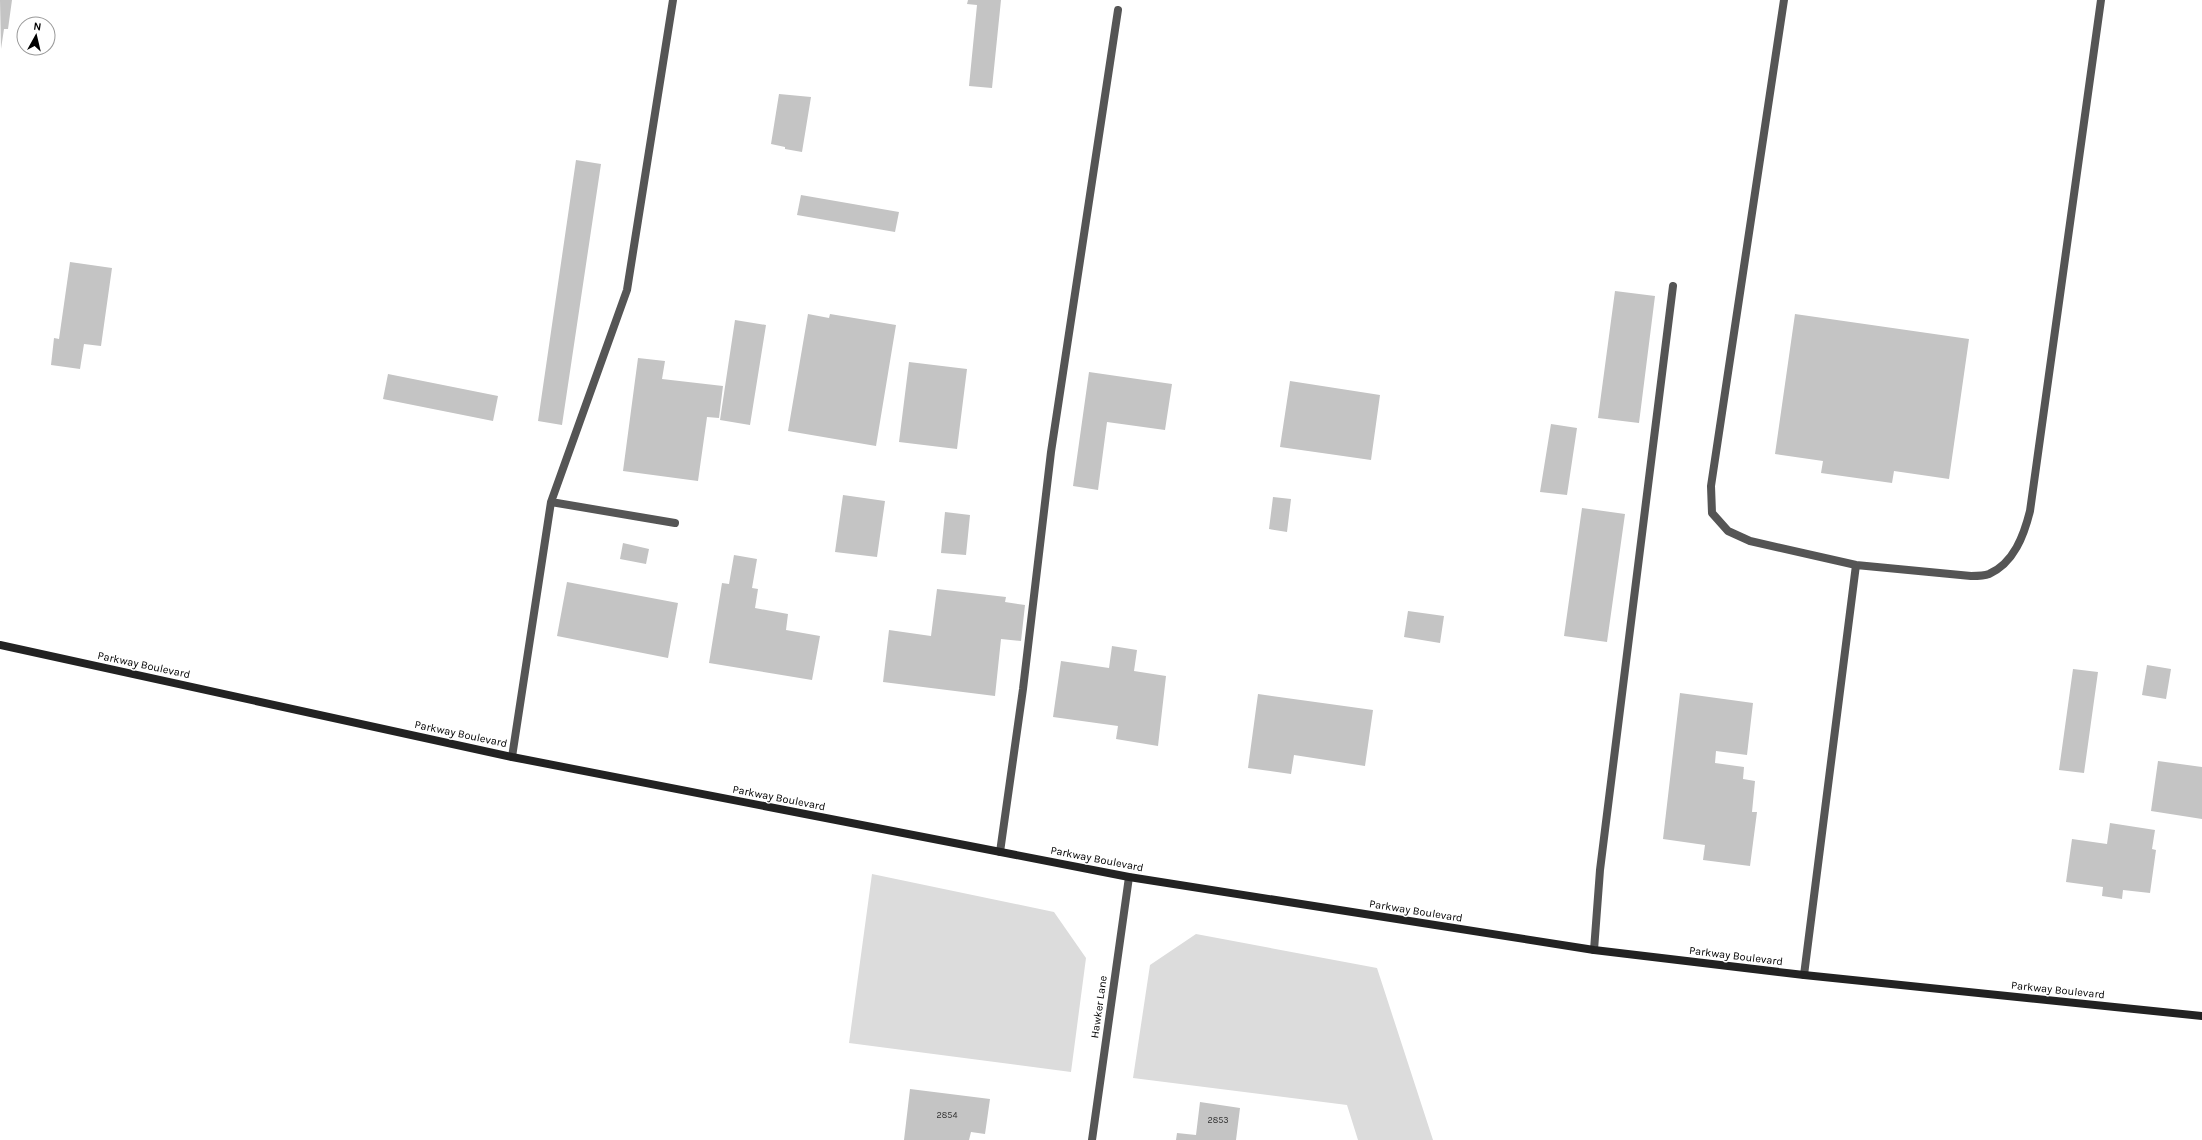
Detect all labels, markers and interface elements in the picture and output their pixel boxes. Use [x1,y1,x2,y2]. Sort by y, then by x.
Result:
north arrow [16,16,56,56]
text: N [33,20,42,34]
street label: Parkway Boulevard [96,649,192,681]
street label: Parkway Boulevard [413,718,509,750]
street label: Parkway Boulevard [731,783,827,813]
street label: Parkway Boulevard [1049,844,1145,874]
street label: Parkway Boulevard [1368,897,1464,925]
street label: Parkway Boulevard [1688,944,1784,968]
street label: Hawker Lane [1088,974,1110,1039]
street label: Parkway Boulevard [2010,979,2106,1001]
house number: 2854 [937,1110,957,1120]
house number: 2853 [1207,1115,1229,1125]

